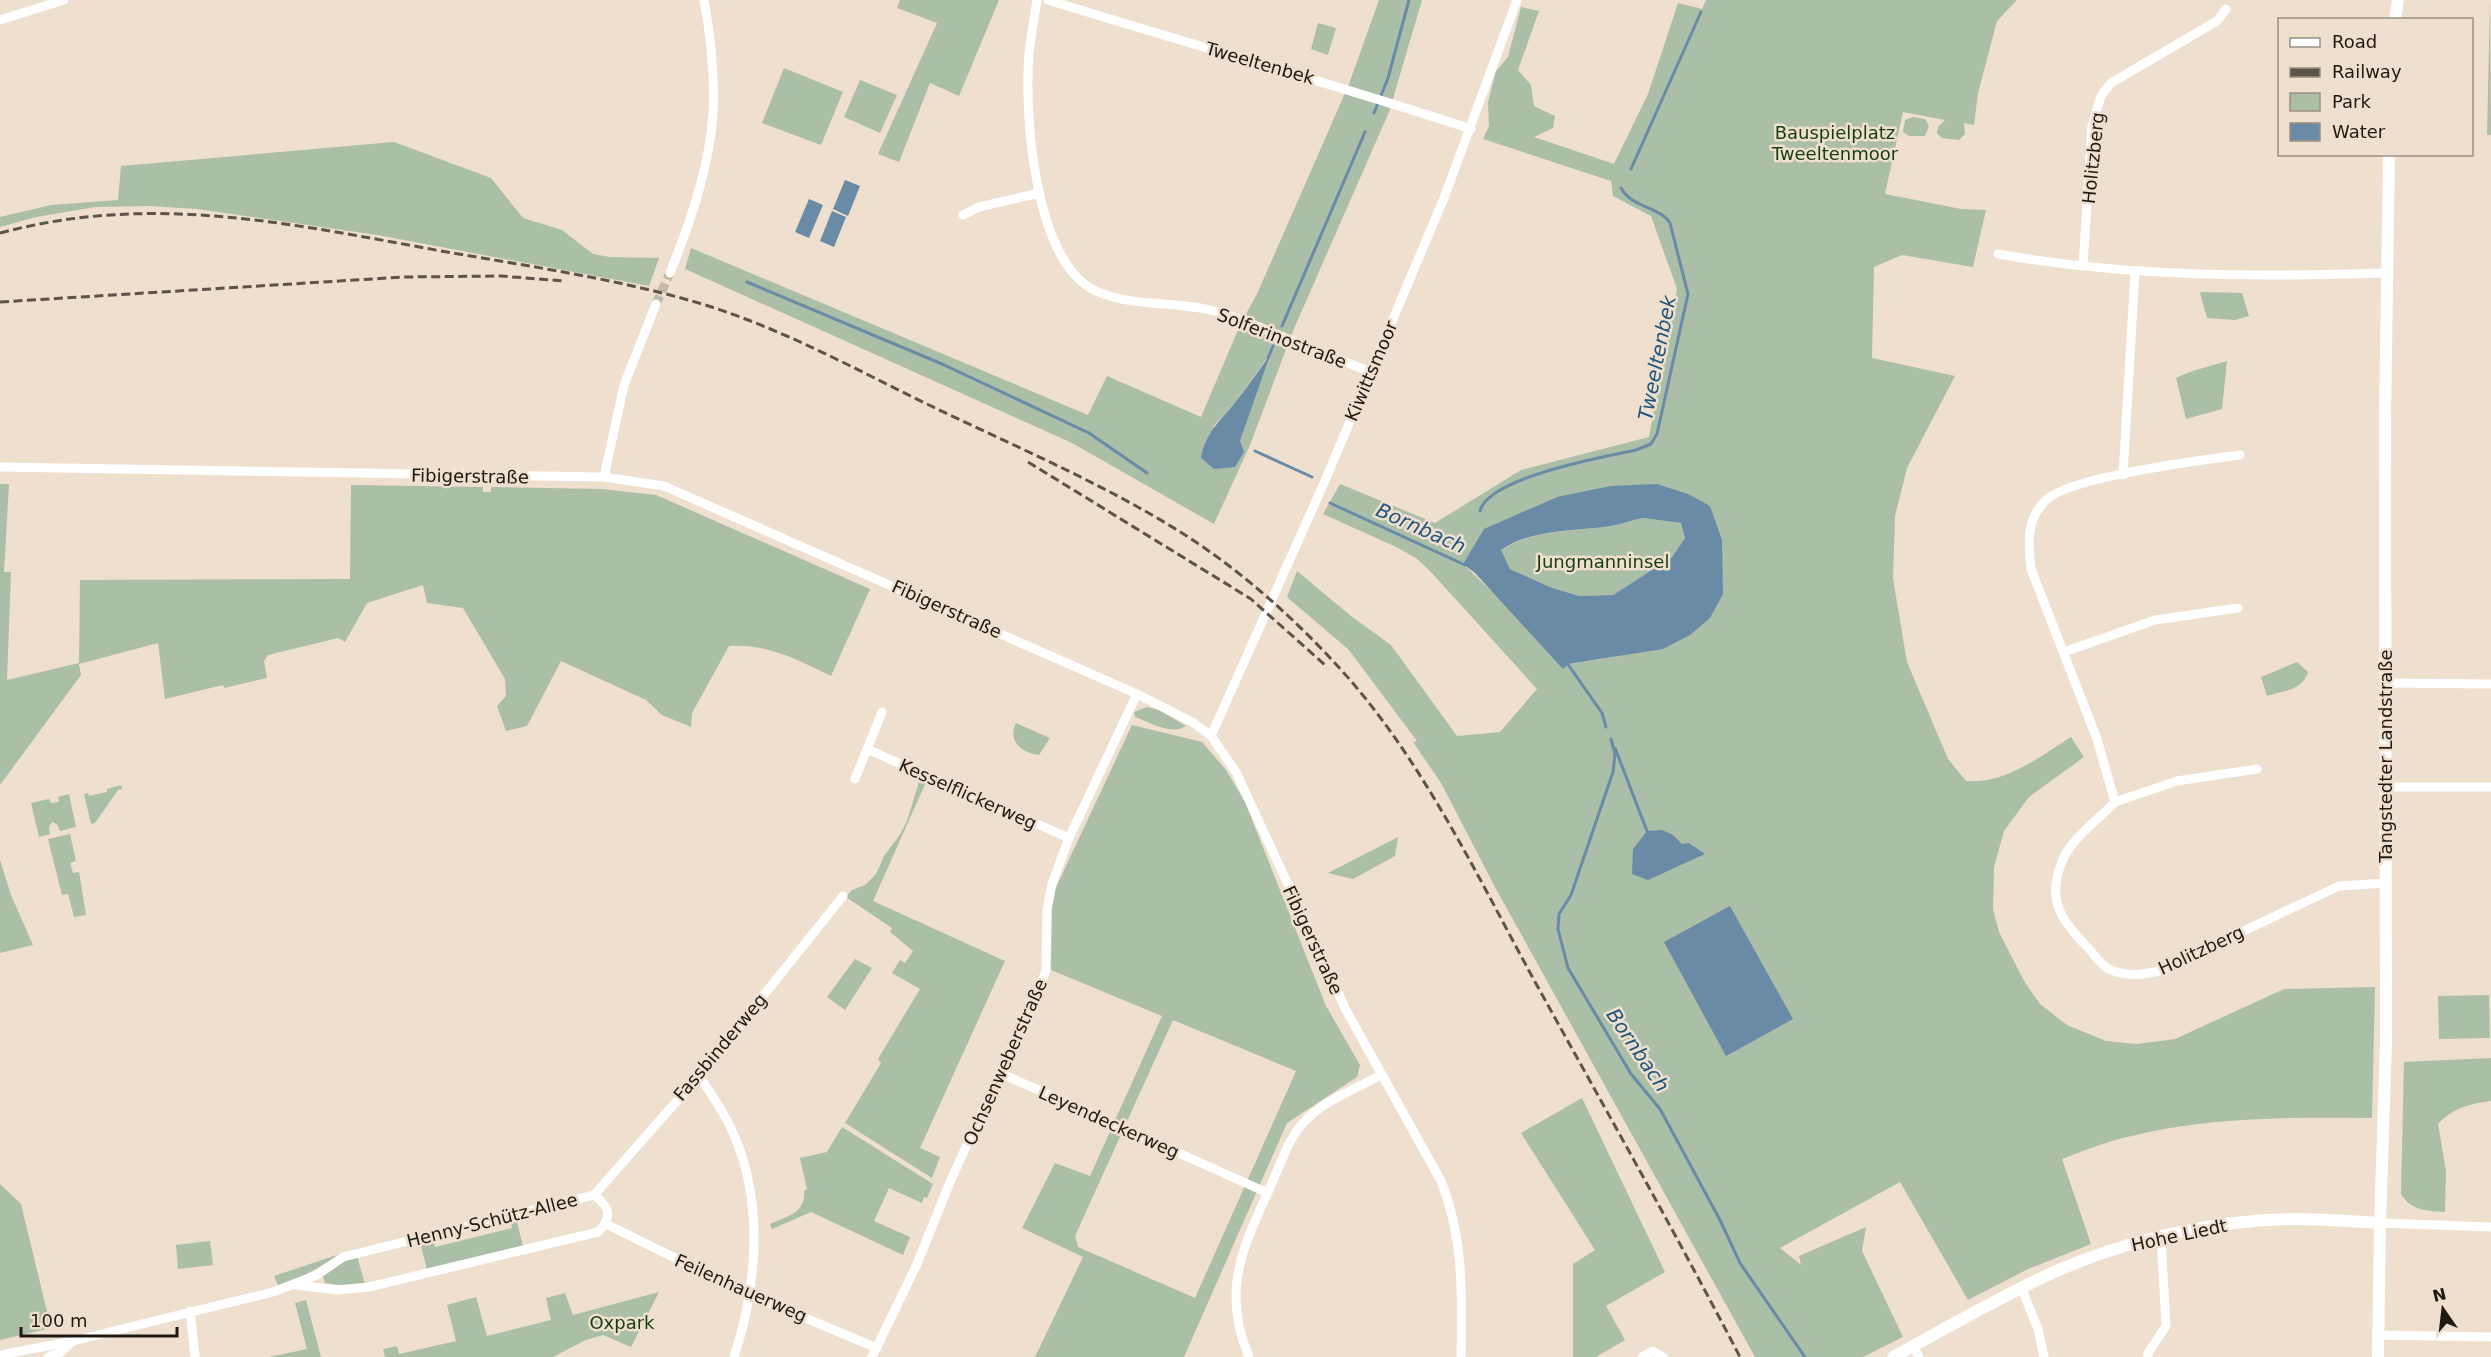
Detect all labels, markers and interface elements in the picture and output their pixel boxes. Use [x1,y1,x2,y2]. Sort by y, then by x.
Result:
legend [2278,18,2473,156]
text: Road [2332,31,2377,52]
street label: Tweeltenbek [1202,37,1317,89]
text: Railway [2332,61,2402,82]
text: Park [2332,91,2371,112]
street label: Holitzberg [2078,111,2108,205]
text: Water [2332,121,2386,142]
park label: Bauspielplatz Tweeltenmoor [1771,122,1899,164]
water label: Tweeltenbek [1633,292,1681,422]
street label: Solferinostraße [1214,304,1350,372]
street label: Kiwittsmoor [1340,317,1402,424]
street label: Fibigerstraße [411,464,529,488]
water label: Bornbach [1373,498,1469,558]
park label: Jungmanninsel [1536,551,1669,572]
street label: Fibigerstraße [889,575,1005,643]
street label: Tangstedter Landstraße [2375,649,2396,864]
street label: Kesselflickerweg [896,754,1040,834]
street label: Fibigerstraße [1279,882,1347,998]
street label: Holitzberg [2155,921,2247,979]
street label: Ochsenweberstraße [959,975,1051,1149]
street label: Fassbinderweg [669,989,771,1105]
water label: Bornbach [1601,1004,1675,1096]
street label: Leyendeckerweg [1035,1082,1183,1162]
street label: Henny-Schütz-Allee [404,1189,580,1251]
street label: Hohe Liedt [2129,1215,2229,1255]
street label: Feilenhauerweg [672,1249,810,1327]
north arrow [2413,1279,2473,1339]
text: N [2431,1284,2448,1306]
scale bar [21,1300,177,1338]
text: 100 m [30,1310,88,1331]
park label: Oxpark [589,1312,655,1333]

